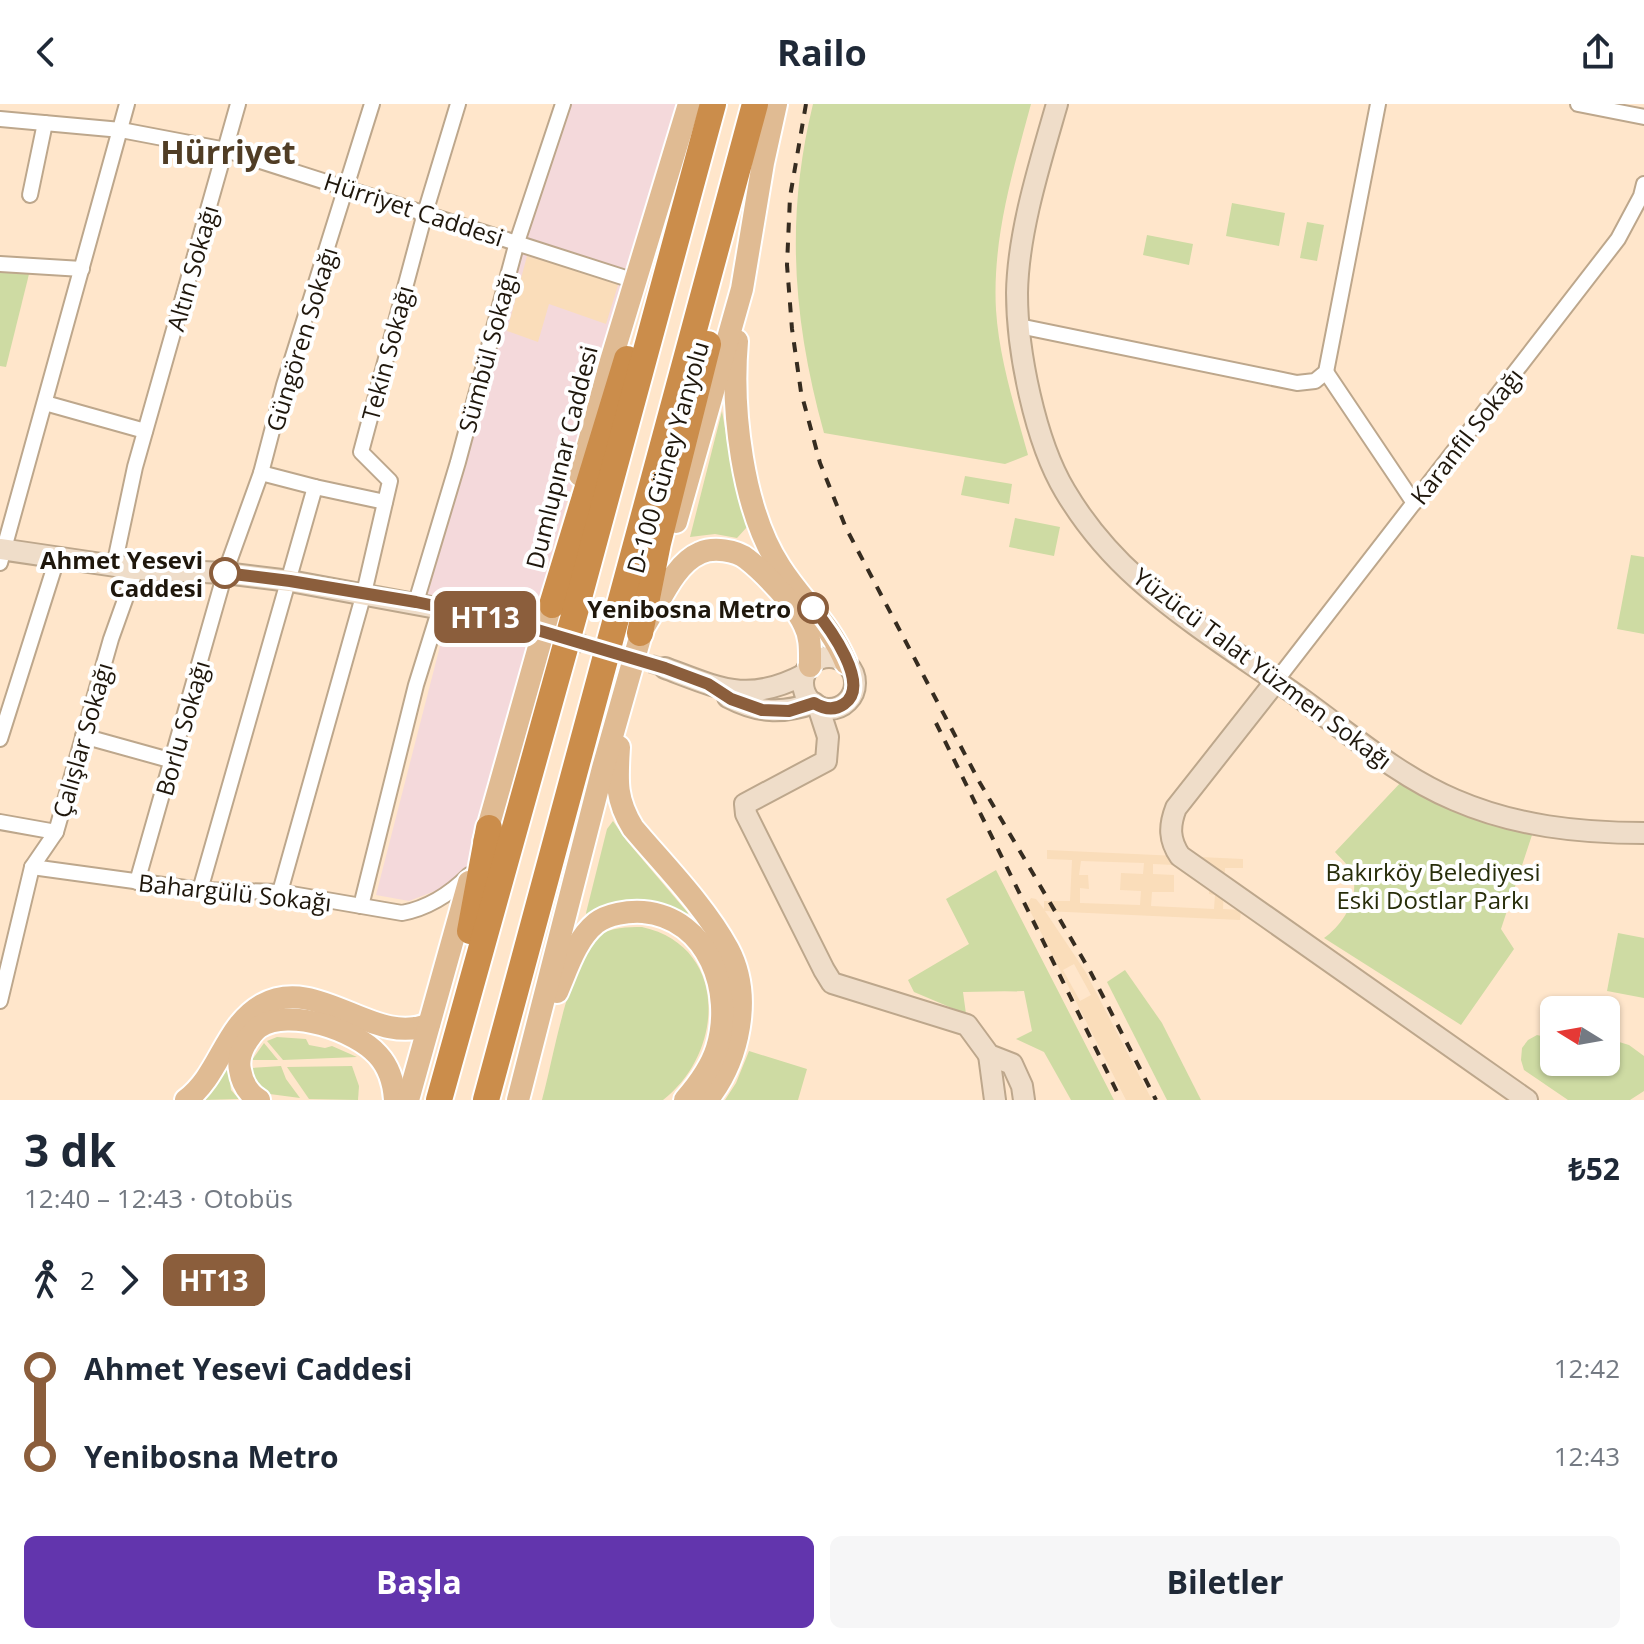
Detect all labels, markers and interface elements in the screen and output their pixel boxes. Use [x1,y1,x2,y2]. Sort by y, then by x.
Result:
text: Railo [777,28,867,77]
icon: back [24,30,68,74]
icon: share [1576,30,1620,74]
district label: Hürriyet [160,130,296,173]
street label: Hürriyet Caddesi [320,164,508,254]
street label: Altın Sokağı [158,201,226,335]
street label: Güngören Sokağı [257,243,345,435]
street label: Sümbül Sokağı [450,268,524,436]
street label: Tekin Sokağı [353,282,421,424]
street label: D-100 Güney Yanyolu [618,337,716,577]
street label: Dumlupınar Caddesi [517,342,605,572]
street label: Karanfil Sokağı [1402,361,1530,511]
place label: Ahmet Yesevi Caddesi [40,543,203,604]
marker: Ahmet Yesevi Caddesi [210,558,240,588]
street label: Yüzücü Talat Yüzmen Sokağı [1127,560,1399,776]
line badge: HT13 [429,591,541,643]
place label: Yenibosna Metro [587,592,791,625]
marker: Yenibosna Metro [798,593,828,623]
text: HT13 [450,598,520,636]
street label: Borlu Sokağı [147,656,217,800]
street label: Çalışlar Sokağı [44,659,120,821]
park label: Bakırköy Belediyesi Eski Dostlar Parkı [1326,855,1540,916]
street label: Bahargülü Sokağı [137,865,333,919]
north arrow [1540,996,1620,1076]
map controls [1540,996,1620,1076]
text: 3 dk [24,1120,116,1180]
text: ₺52 [1569,1148,1620,1189]
text: 12:40 – 12:43 · Otobüs [24,1180,293,1216]
icon: walk [24,1258,68,1302]
icon: forward [107,1258,151,1302]
text: HT13 [179,1261,249,1299]
text: 2 [80,1262,95,1298]
text: Ahmet Yesevi Caddesi [84,1348,413,1389]
text: 12:42 [1554,1350,1620,1386]
text: Yenibosna Metro [84,1436,339,1477]
text: 12:43 [1554,1438,1620,1474]
button: Başla [24,1536,814,1628]
button: Biletler [830,1536,1620,1628]

